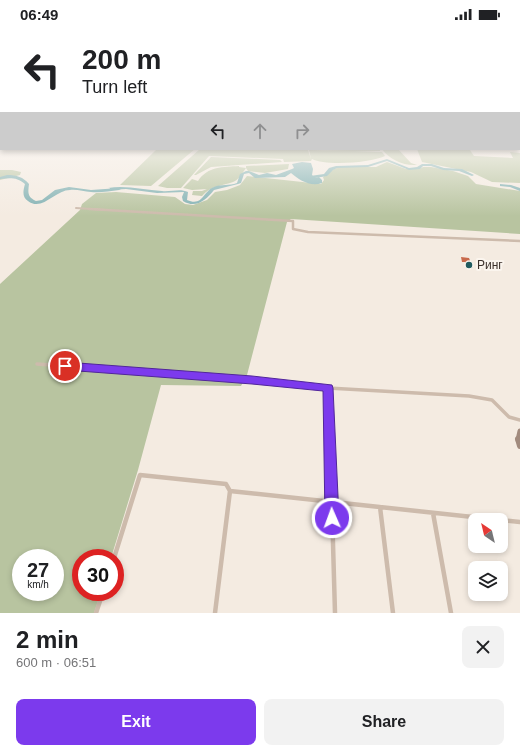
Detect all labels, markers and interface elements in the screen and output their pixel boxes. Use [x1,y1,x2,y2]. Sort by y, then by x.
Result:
text: 06:49 [20,6,58,23]
icon: left [16,44,68,96]
text: 200 m [82,44,161,75]
text: Turn left [82,77,147,97]
icon: left [207,120,229,142]
icon: ahead [249,120,271,142]
icon: right [291,120,313,142]
place label: Ринг [477,258,503,272]
marker: Ринг [464,260,474,270]
pin [48,349,82,383]
icon: arrive [54,355,76,377]
position arrow [311,497,353,539]
north arrow [468,513,508,553]
map controls [468,513,508,601]
speed limit sign: 30 [72,549,124,601]
text: 27 [27,559,49,581]
button: layers [468,561,508,601]
text: km/h [27,579,49,590]
text: 2 min [16,626,79,653]
button: close [462,626,504,668]
text: 600 m · 06:51 [16,655,96,670]
button: Exit [16,699,256,745]
button: Share [264,699,504,745]

